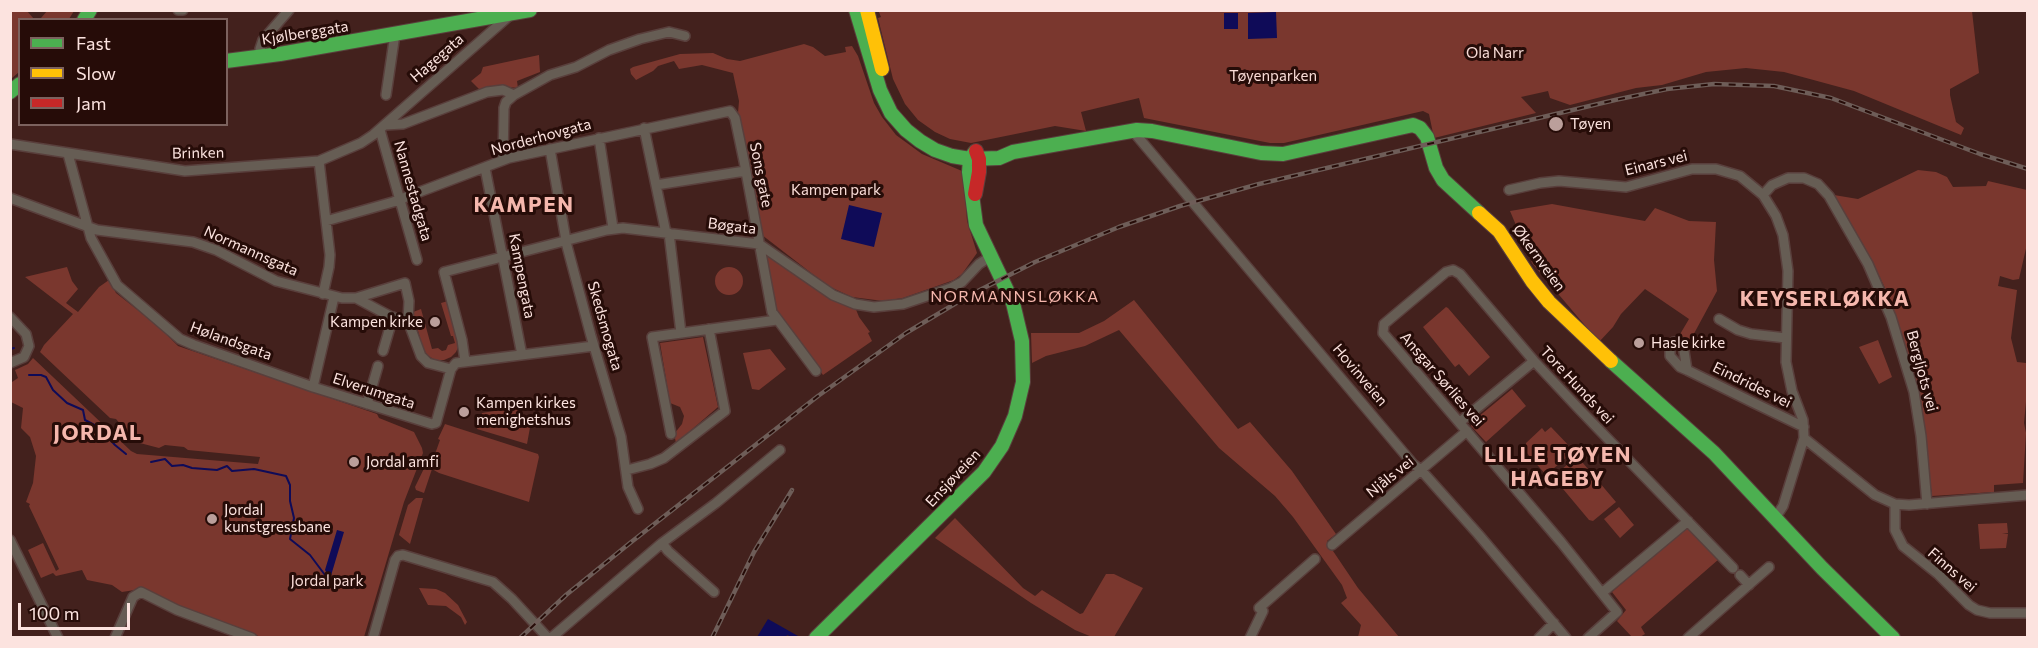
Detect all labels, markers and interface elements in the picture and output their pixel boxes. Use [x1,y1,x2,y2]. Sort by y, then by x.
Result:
street label: Kjølberggata [260,17,350,49]
legend [18,18,228,126]
street label: Hagegata [407,30,467,86]
text: Fast [76,32,111,54]
park label: Ola Narr [1466,44,1524,62]
text: Slow [76,62,116,84]
park label: Tøyenparken [1229,67,1317,85]
text: Jam [76,92,106,114]
street label: Norderhovgata [489,115,593,159]
marker: Tøyen [1547,115,1565,133]
place label: Tøyen [1570,115,1611,133]
street label: Nannestadgata [390,139,436,243]
street label: Sons gate [746,141,776,209]
street label: Brinken [172,144,224,162]
street label: Einars vei [1623,147,1689,179]
park label: Kampen park [791,181,881,199]
district label: KAMPEN [474,192,574,218]
street label: Bøgata [707,214,757,238]
street label: Økernveien [1509,221,1569,295]
street label: Normannsgata [201,222,301,280]
street label: Kampengata [505,232,539,320]
street label: Skedsmogata [584,279,626,373]
district label: KEYSERLØKKA [1740,286,1910,312]
district label: NORMANNSLØKKA [930,287,1100,307]
place label: Kampen kirke [330,313,423,331]
marker: Kampen kirke [428,315,442,329]
street label: Hølandsgata [188,318,274,364]
street label: Ansgar Sørlies vei [1396,328,1488,430]
street label: Bergljots vei [1903,328,1941,414]
place label: Hasle kirke [1651,334,1725,352]
marker: Hasle kirke [1632,336,1646,350]
street label: Hovinveien [1329,340,1391,410]
street label: Tore Hunds vei [1536,342,1618,428]
street label: Eindrides vei [1710,358,1794,412]
street label: Elverumgata [331,369,417,413]
place label: Kampen kirkes menighetshus [476,394,576,429]
marker: Kampen kirkes menighetshus [457,405,471,419]
district label: JORDAL [53,420,143,446]
district label: LILLE TØYEN HAGEBY [1484,442,1632,492]
street label: Ensjøveien [922,445,984,511]
place label: Jordal amfi [366,453,439,471]
street label: Njåls vei [1363,453,1417,501]
marker: Jordal amfi [347,455,361,469]
place label: Jordal kunstgressbane [224,501,331,536]
marker: Jordal kunstgressbane [205,512,219,526]
street label: Finns vei [1924,544,1980,596]
park label: Jordal park [290,572,364,590]
scale bar [21,591,134,629]
text: 100 m [29,602,79,624]

